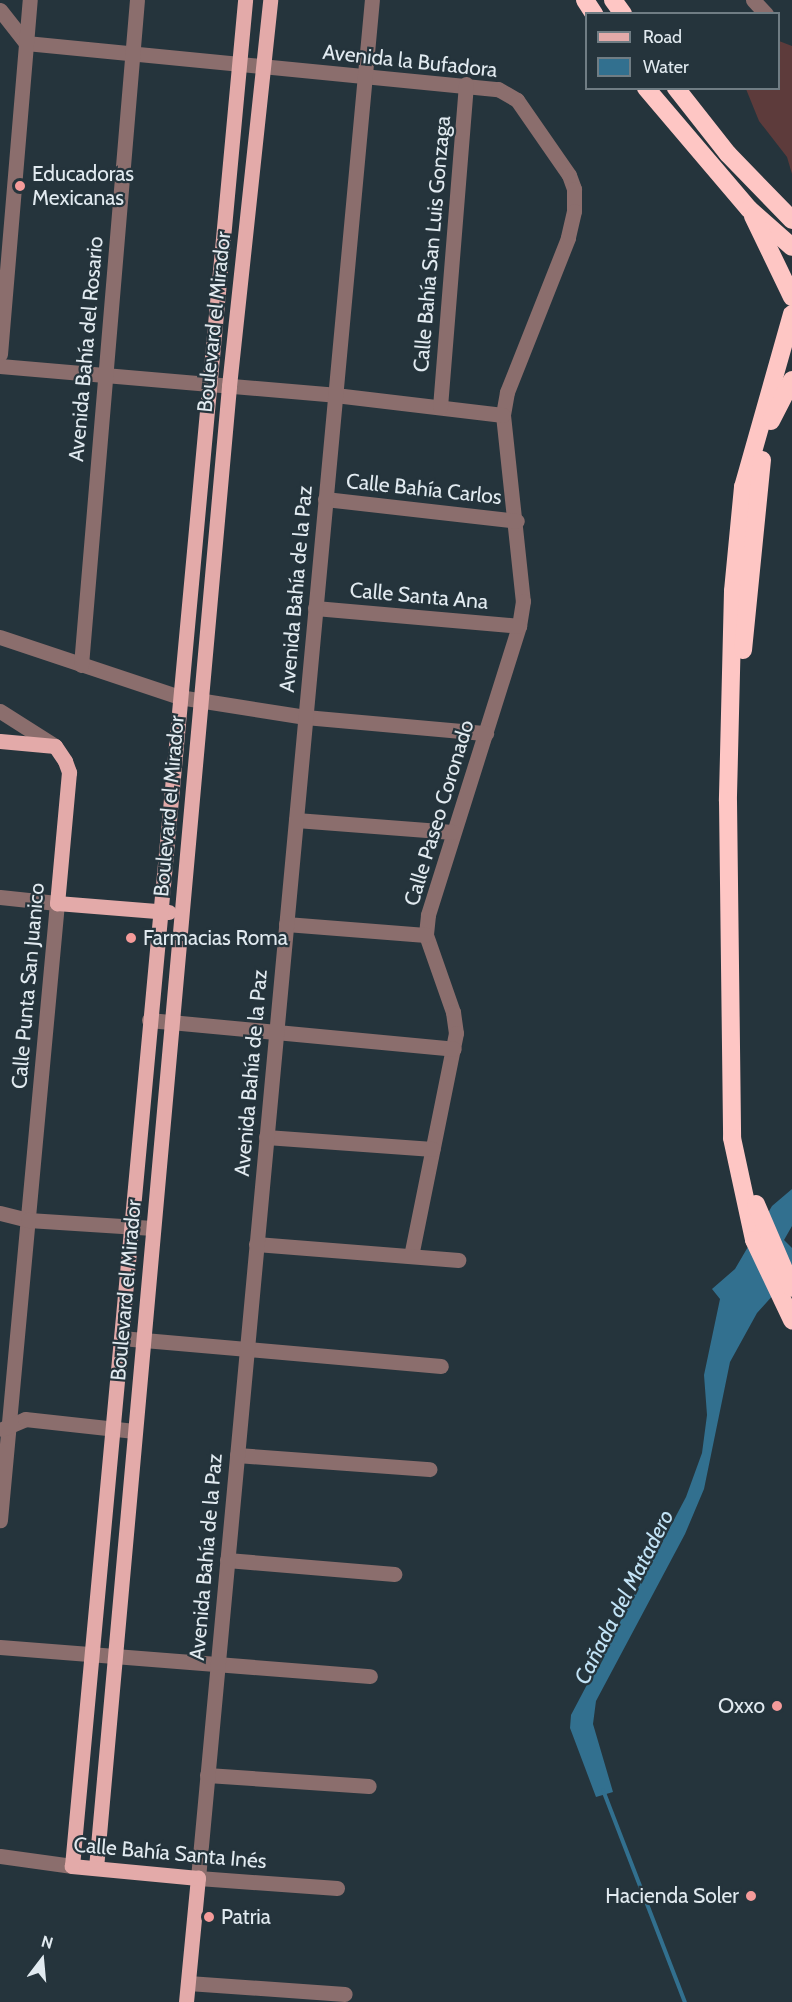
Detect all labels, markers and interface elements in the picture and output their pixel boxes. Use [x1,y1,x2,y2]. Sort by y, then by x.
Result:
legend [585,12,780,90]
text: Road [643,26,682,48]
street label: Avenida la Bufadora [321,39,499,83]
text: Water [643,56,689,78]
street label: Calle Bahía San Luis Gonzaga [408,115,456,373]
place label: Educadoras Mexicanas [32,161,134,211]
marker: Educadoras Mexicanas [13,179,27,193]
street label: Boulevard el Mirador [192,230,236,414]
street label: Avenida Bahía del Rosario [64,235,108,463]
street label: Calle Bahía Carlos [345,468,503,510]
street label: Avenida Bahía de la Paz [274,485,318,693]
street label: Calle Santa Ana [349,577,489,615]
street label: Boulevard el Mirador [149,714,189,898]
street label: Calle Paseo Coronado [399,717,479,909]
street label: Calle Punta San Juanico [6,882,50,1090]
place label: Farmacias Roma [143,925,288,951]
marker: Farmacias Roma [124,931,138,945]
street label: Avenida Bahía de la Paz [229,969,273,1177]
street label: Boulevard el Mirador [106,1198,146,1382]
street label: Avenida Bahía de la Paz [184,1453,228,1661]
water label: Cañada del Matadero [569,1505,679,1689]
place label: Oxxo [718,1693,765,1719]
marker: Oxxo [770,1699,784,1713]
street label: Calle Bahía Santa Inés [72,1832,268,1874]
place label: Hacienda Soler [605,1883,739,1909]
marker: Hacienda Soler [744,1889,758,1903]
place label: Patria [221,1904,271,1930]
marker: Patria [202,1910,216,1924]
north arrow [12,1930,72,1990]
text: N [39,1932,55,1953]

